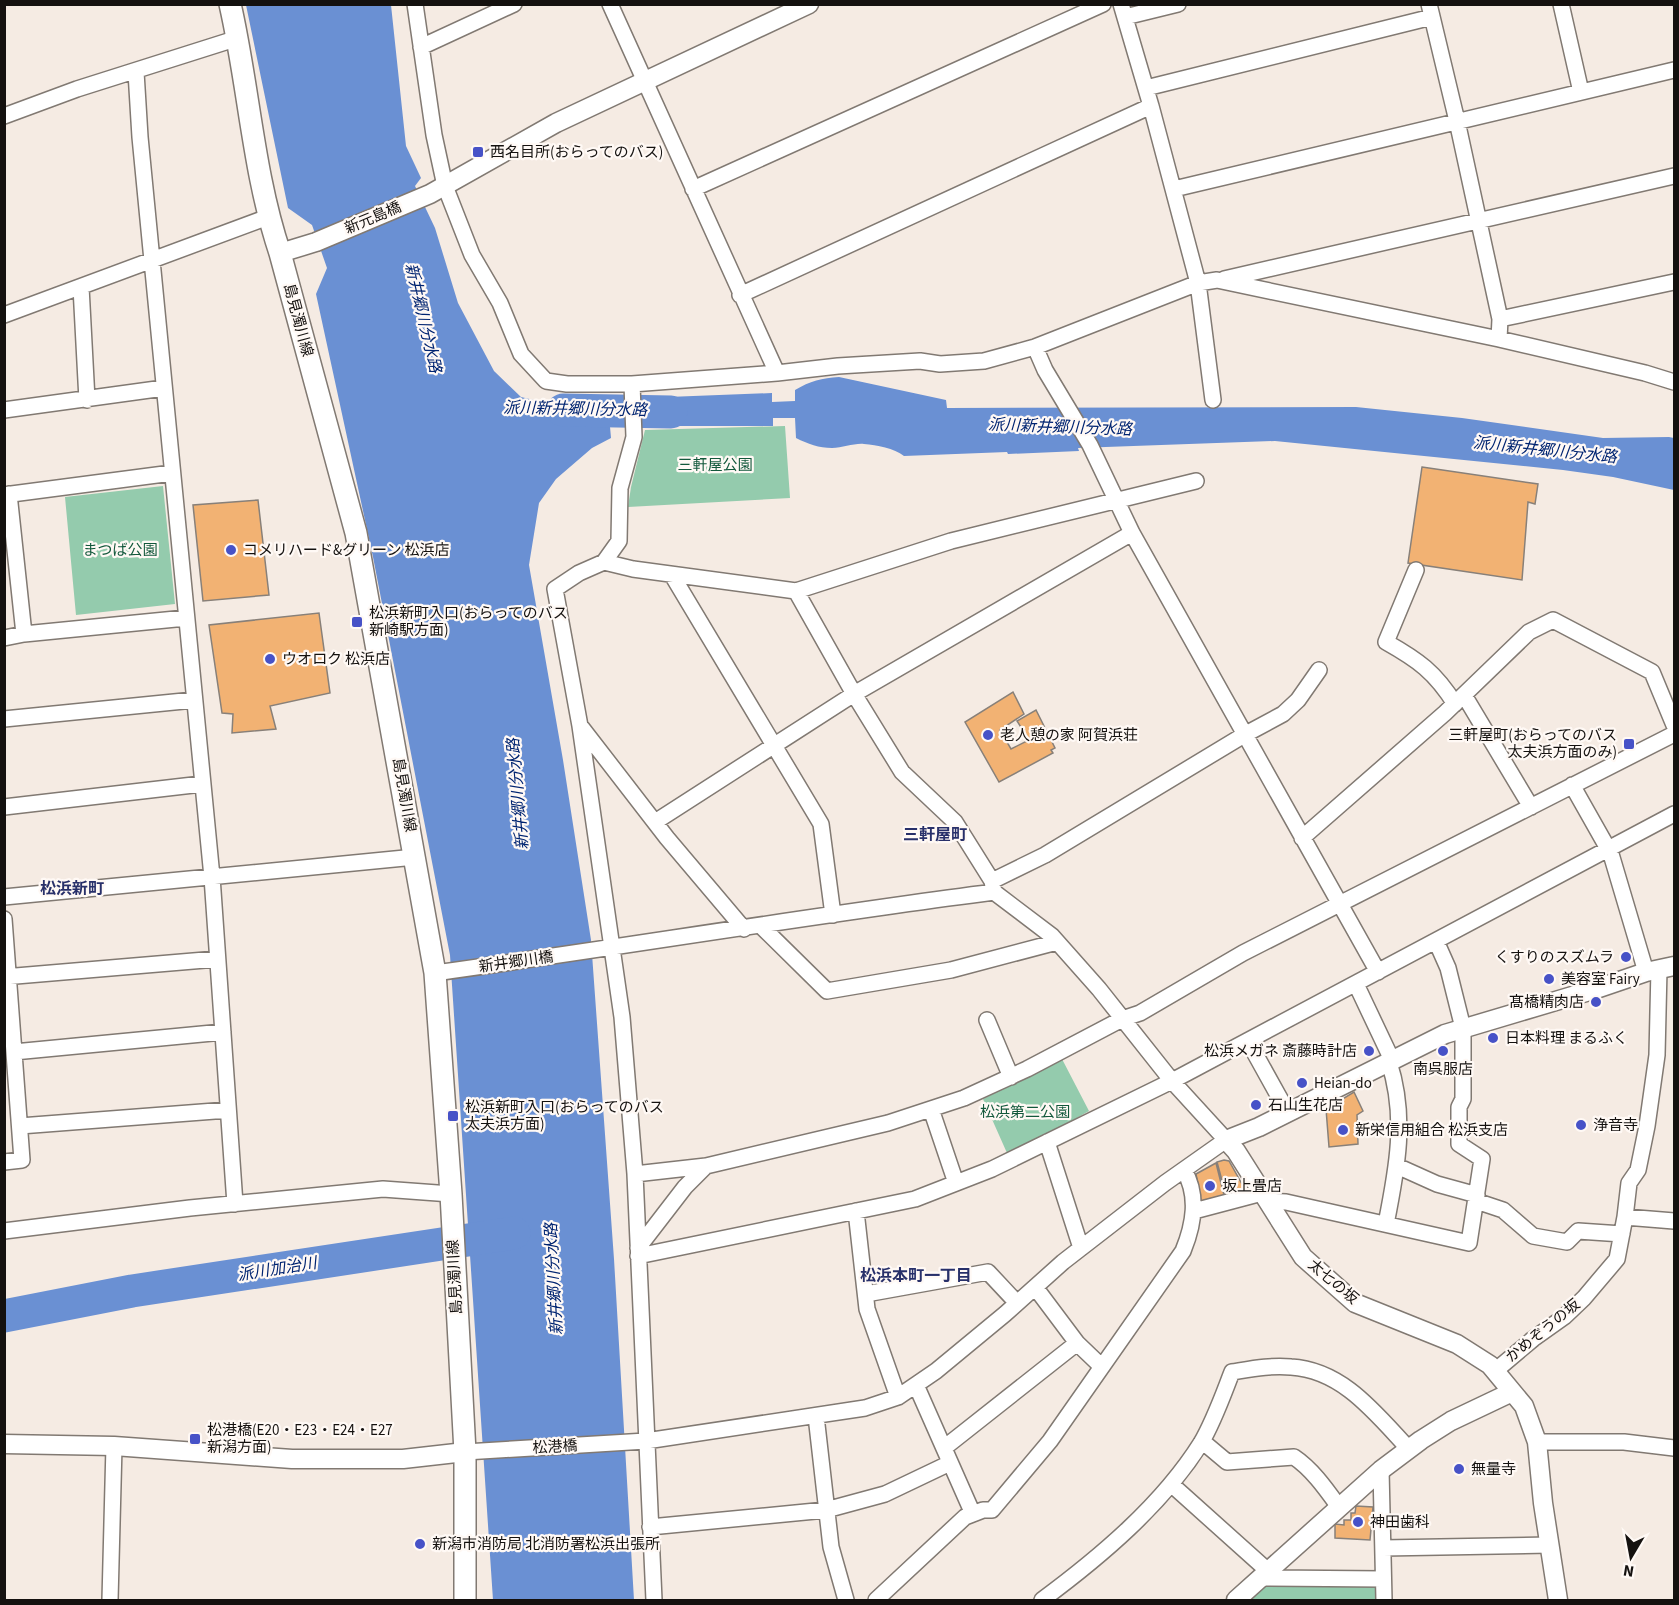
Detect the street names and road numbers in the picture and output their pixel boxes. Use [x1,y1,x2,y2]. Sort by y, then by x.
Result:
street label: 新元島橋 [341,197,405,239]
street label: 島見濁川線 [278,281,318,359]
street label: 島見濁川線 [387,756,421,834]
street label: 新井郷川橋 [477,946,555,978]
street label: 島見濁川線 [443,1239,467,1315]
street label: 太七の坂 [1303,1255,1363,1309]
street label: かめぞうの坂 [1501,1295,1585,1367]
street label: 松港橋 [532,1435,578,1459]

